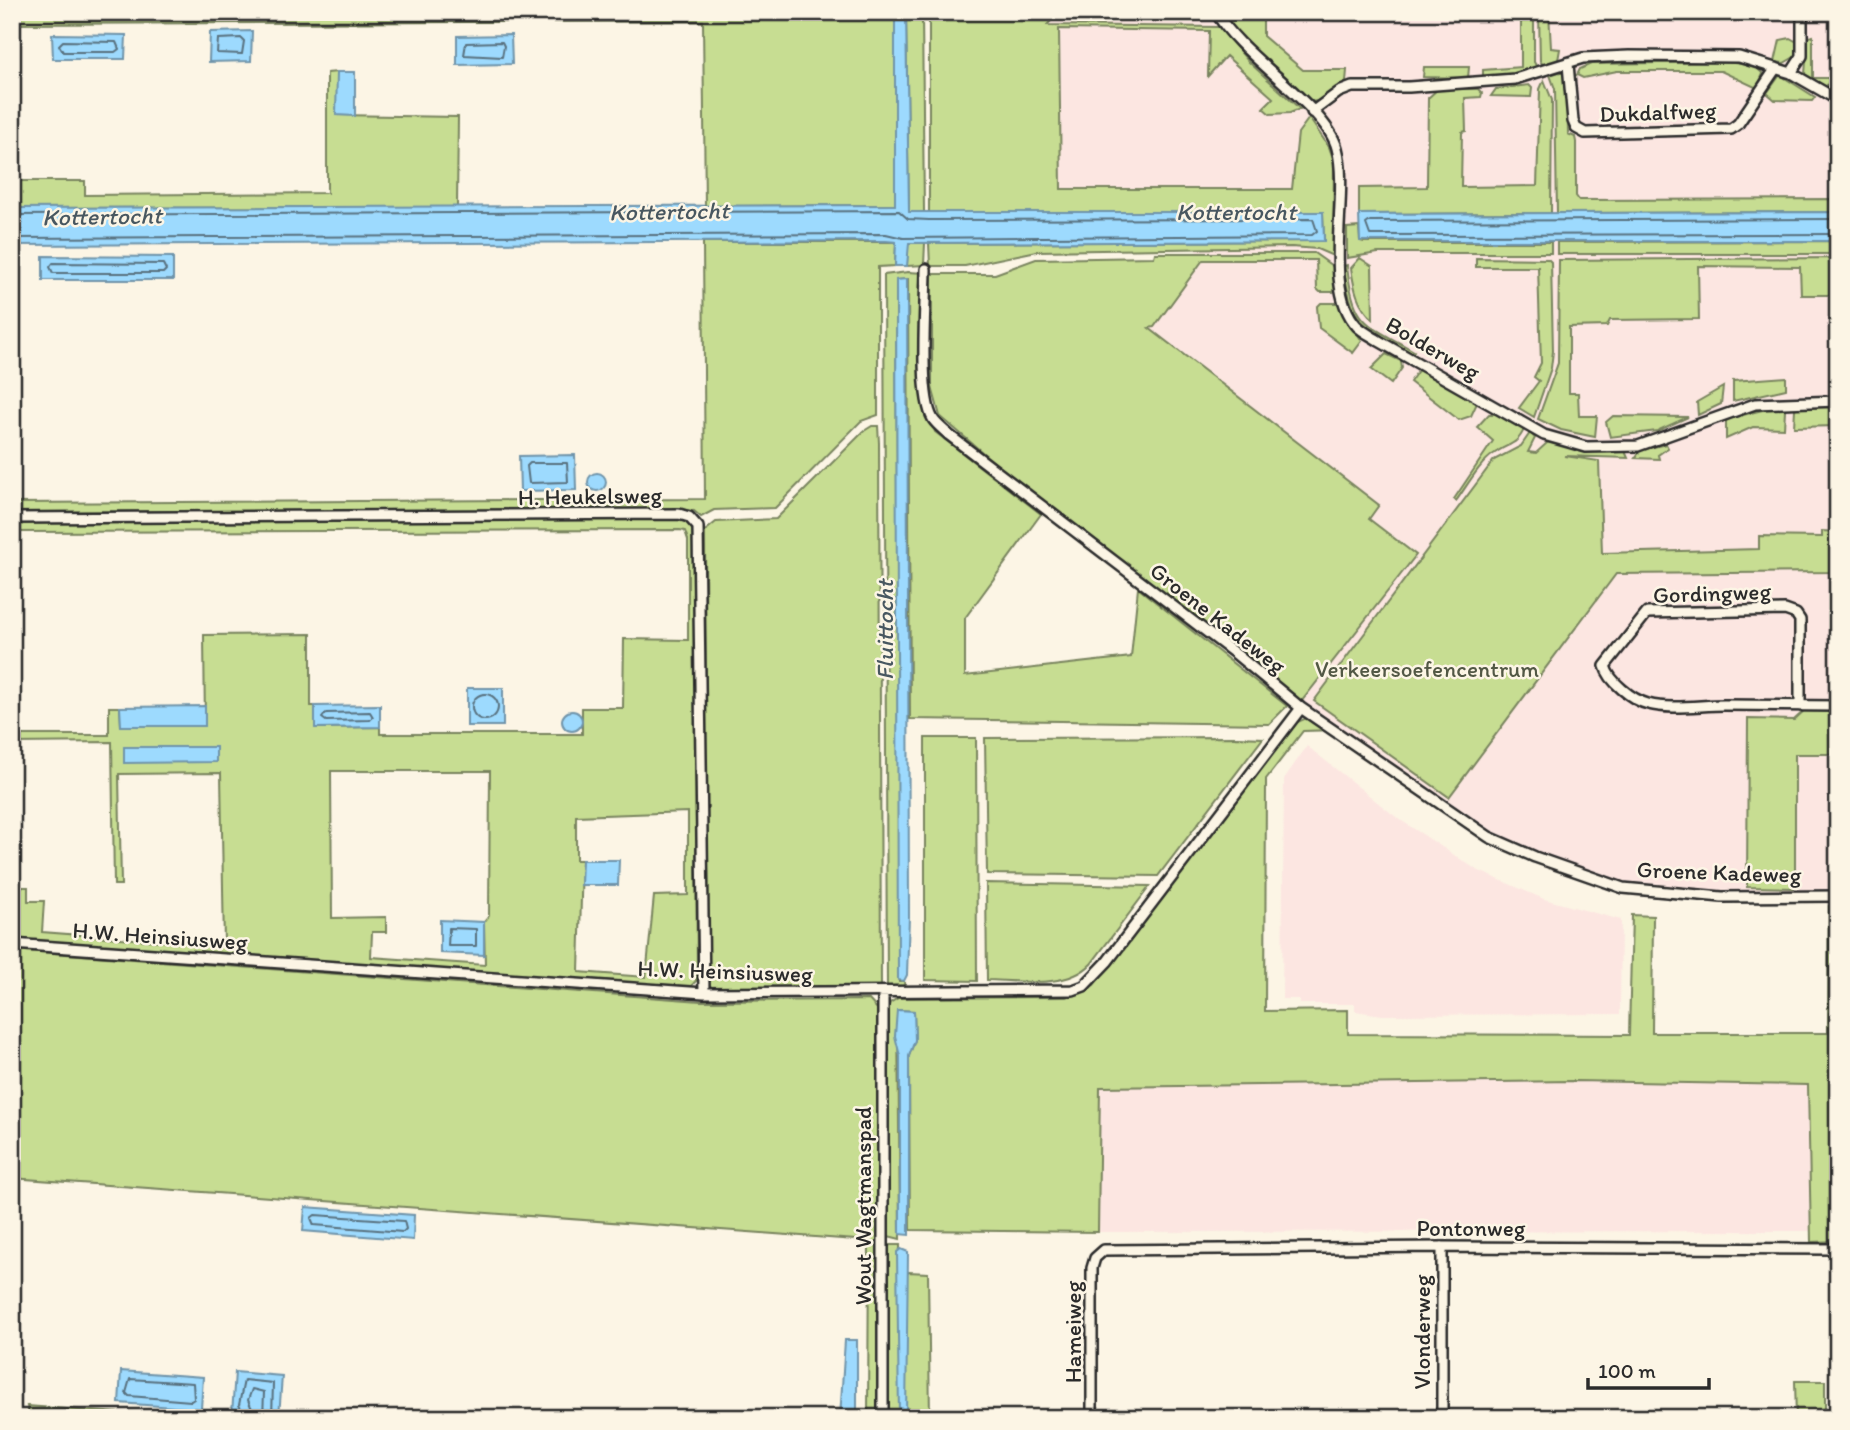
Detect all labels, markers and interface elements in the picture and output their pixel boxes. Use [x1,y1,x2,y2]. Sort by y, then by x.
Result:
street label: Dukdalfweg [1599,96,1717,128]
water label: Kottertocht [609,195,731,227]
water label: Kottertocht [1176,197,1298,226]
water label: Kottertocht [42,200,164,232]
street label: Bolderweg [1381,310,1485,386]
street label: H. Heukelsweg [518,481,663,511]
street label: Groene Kadeweg [1144,556,1292,680]
street label: Gordingweg [1652,577,1772,609]
water label: Fluittocht [870,578,899,680]
park label: Verkeersoefencentrum [1315,655,1540,683]
street label: Groene Kadeweg [1636,855,1802,889]
street label: H.W. Heinsiusweg [72,916,249,956]
street label: H.W. Heinsiusweg [637,954,813,988]
street label: Wout Wagtmanspad [849,1107,877,1305]
street label: Pontonweg [1417,1214,1526,1242]
street label: Vlonderweg [1408,1274,1436,1390]
street label: Hameiweg [1059,1281,1087,1383]
scale bar [1588,1346,1708,1390]
text: 100 m [1598,1358,1656,1383]

